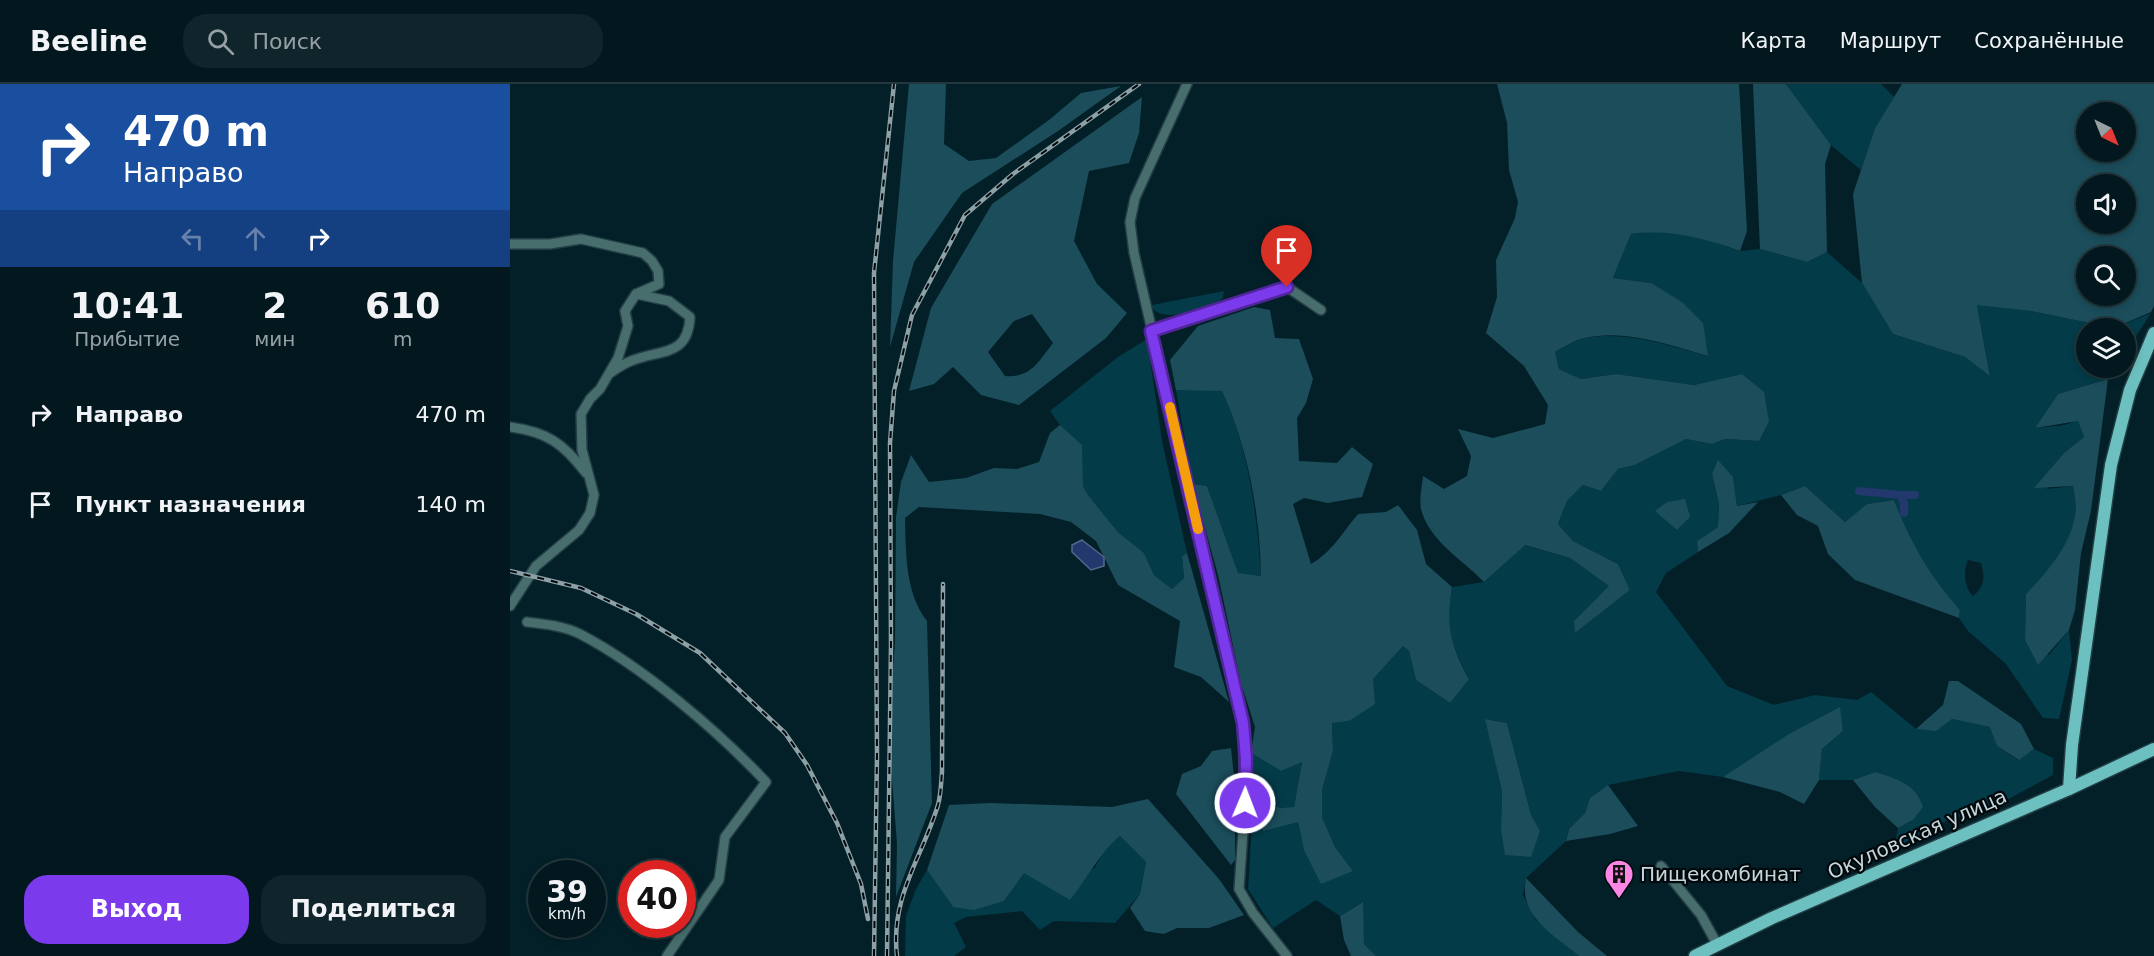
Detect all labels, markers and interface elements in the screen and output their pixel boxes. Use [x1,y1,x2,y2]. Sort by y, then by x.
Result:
search box [183,14,603,68]
text: Beeline [30,25,147,58]
icon: search [204,25,237,58]
text: Поиск [252,29,322,54]
text: Карта [1741,29,1807,53]
text: Маршрут [1840,29,1941,53]
text: Сохранённые [1974,29,2124,53]
north arrow [2076,102,2136,162]
map controls [2076,102,2136,378]
text: 470 m [123,107,269,156]
icon: right [24,108,102,186]
text: Направо [123,157,244,188]
button: sound [2076,174,2136,234]
icon: left [176,222,209,255]
icon: ahead [239,222,272,255]
icon: right [302,222,335,255]
pin [1261,225,1312,287]
icon: arrive [1270,234,1303,267]
button: search [2076,246,2136,306]
text: 10:41 [70,285,184,326]
text: 2 [262,285,287,326]
text: 610 [365,285,440,326]
button: layers [2076,318,2136,378]
text: Прибытие [74,327,180,351]
text: мин [254,327,295,351]
text: m [393,327,412,351]
icon: right [24,398,57,431]
text: Направо [75,402,183,427]
text: 470 m [416,402,486,427]
icon: arrive [24,488,57,521]
text: Пункт назначения [75,492,306,517]
text: 140 m [416,492,486,517]
position arrow [1213,771,1277,835]
street label: Окуловская улица [1824,784,2010,884]
building icon: Пищекомбинат [1603,858,1635,900]
speed limit sign: 40 [618,860,696,938]
place label: Пищекомбинат [1640,862,1801,886]
text: 39 [546,874,588,909]
button: Выход [24,875,249,944]
button: Поделиться [261,875,486,944]
text: km/h [548,905,586,923]

